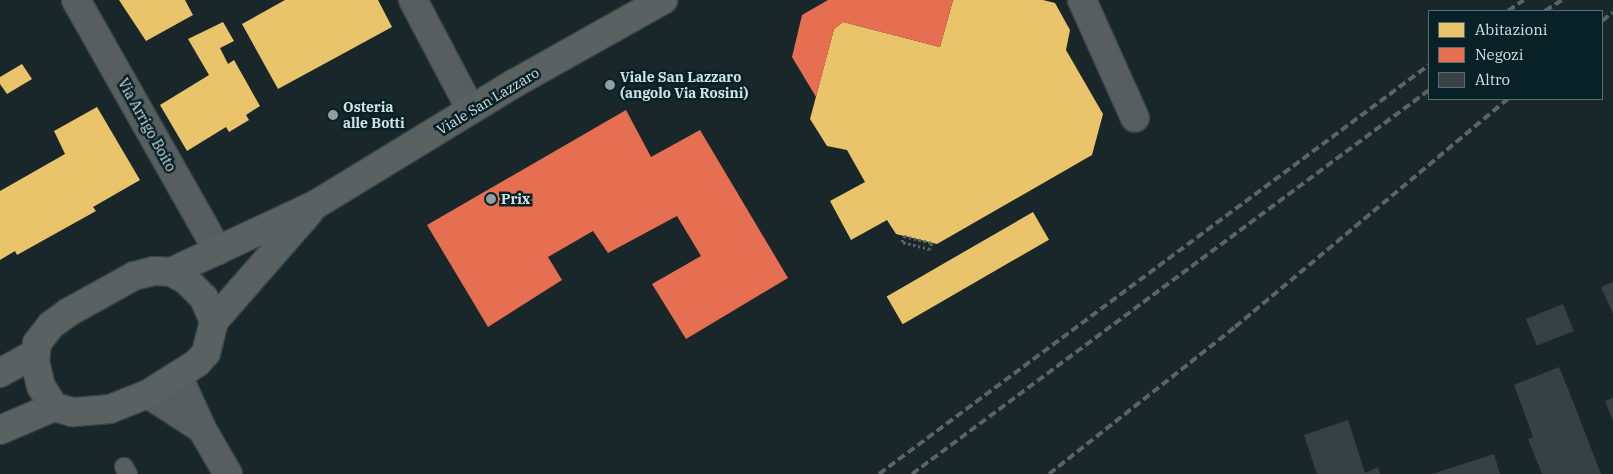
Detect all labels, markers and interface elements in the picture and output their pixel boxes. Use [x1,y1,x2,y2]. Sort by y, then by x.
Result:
legend [1428,10,1603,100]
text: Abitazioni [1475,20,1548,39]
text: Negozi [1475,45,1523,64]
street label: Viale San Lazzaro [434,64,542,138]
place label: Viale San Lazzaro (angolo Via Rosini) [620,69,748,102]
text: Altro [1475,70,1510,89]
street label: Via Arrigo Boito [114,75,180,175]
marker: Viale San Lazzaro (angolo Via Rosini) [604,79,616,91]
place label: Osteria alle Botti [343,99,405,132]
marker: Osteria alle Botti [327,109,339,121]
place label: Prix [501,191,530,207]
marker: Prix [485,193,497,205]

